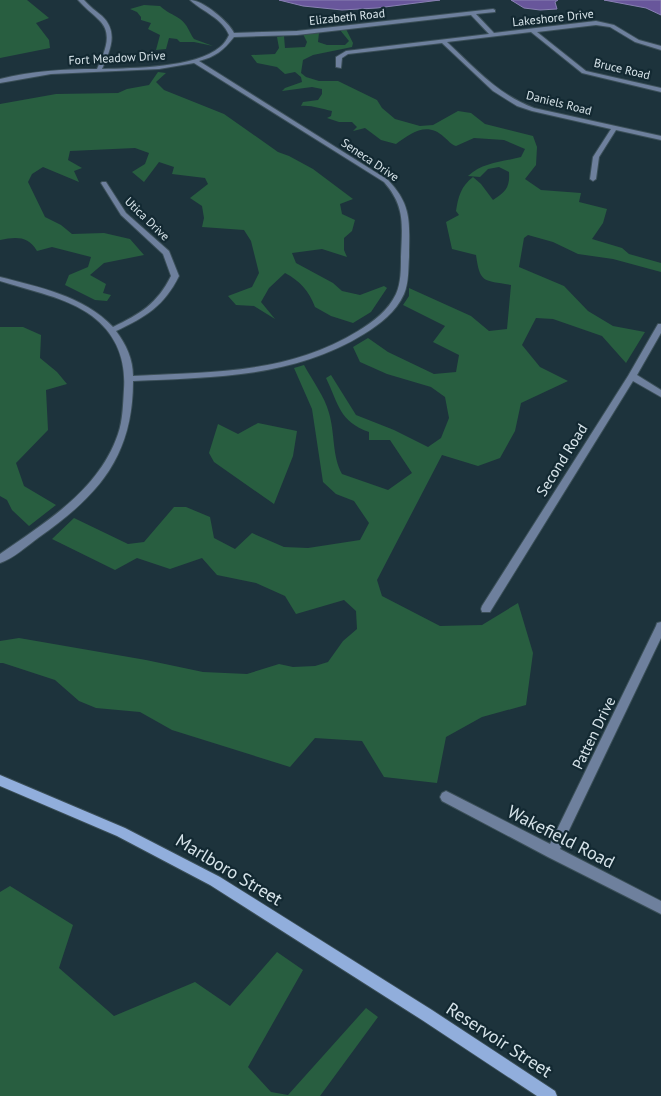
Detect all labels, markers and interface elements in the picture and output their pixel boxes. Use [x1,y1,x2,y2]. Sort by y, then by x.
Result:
street label: Elizabeth Road [308,5,386,28]
street label: Lakeshore Drive [511,6,594,29]
street label: Fort Meadow Drive [68,47,166,68]
street label: Bruce Road [592,55,652,82]
street label: Daniels Road [525,87,593,118]
street label: Seneca Drive [339,135,402,184]
street label: Utica Drive [122,194,173,244]
street label: Second Road [532,420,591,500]
street label: Patten Drive [568,693,619,772]
street label: Wakefield Road [504,800,619,873]
street label: Marlboro Street [172,829,287,910]
street label: Reservoir Street [442,997,557,1082]

